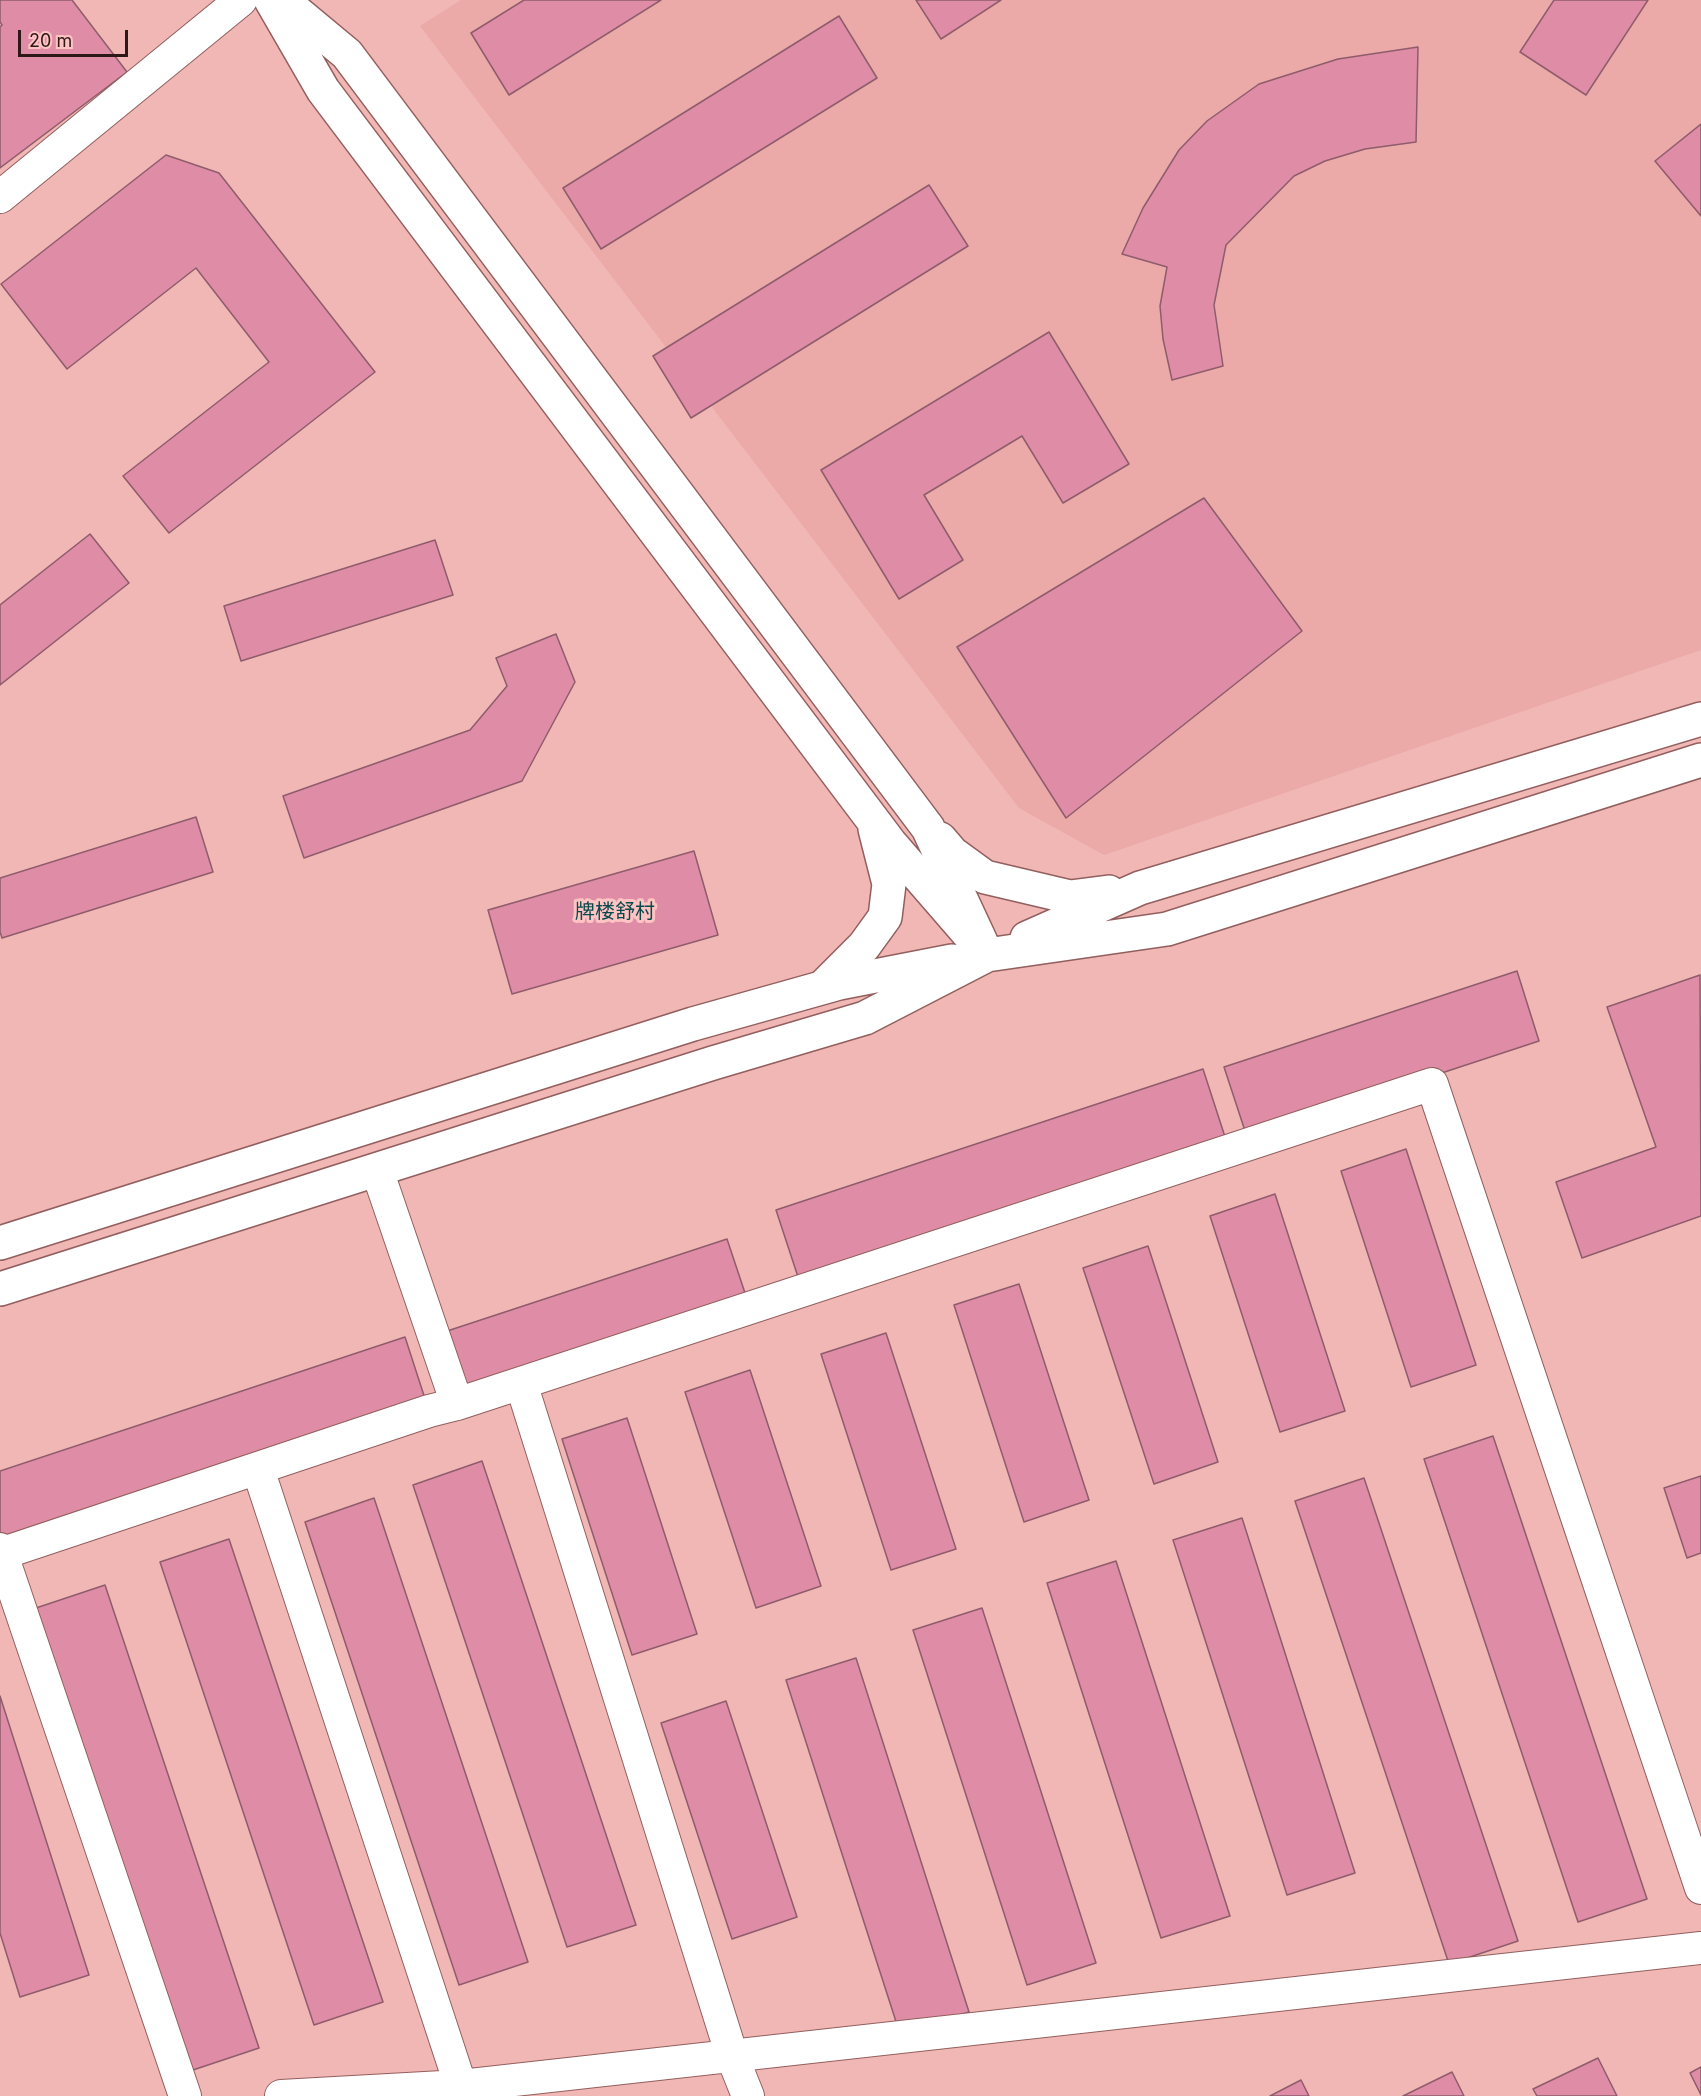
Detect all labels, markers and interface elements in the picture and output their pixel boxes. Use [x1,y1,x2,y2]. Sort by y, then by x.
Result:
scale bar [21,18,130,56]
text: 20 m [29,30,72,51]
district label: 牌楼舒村 [575,900,655,924]

